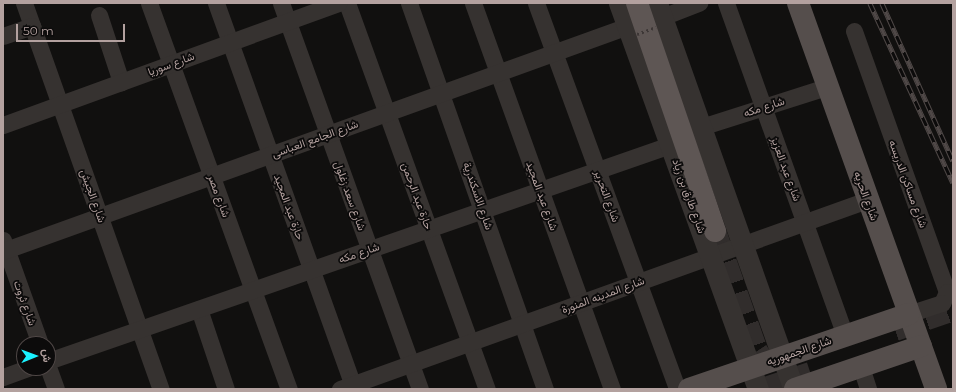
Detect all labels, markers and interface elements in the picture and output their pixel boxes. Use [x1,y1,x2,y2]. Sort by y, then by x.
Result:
scale bar [18,16,127,42]
text: 50 m [23,23,54,38]
street label: شارع سوريا [146,49,196,79]
street label: شارع مكه [742,94,786,120]
street label: شارع الجامع العباسى [270,117,360,161]
street label: شارع عبد العزيز [768,135,804,203]
street label: شارع مساكن الدريسه [886,138,930,230]
street label: شارع طارق بن زياد [669,157,709,235]
street label: شارع سعد زغلول [331,160,369,232]
street label: شارع الاسكندرية [460,160,496,232]
street label: شارع عبد المجيد [523,160,561,232]
street label: حارة عبد الرحمن [399,161,435,231]
street label: شارع الجيش [77,168,109,224]
street label: شارع التحرير [591,168,623,224]
street label: شارع الحريه [851,169,881,223]
street label: حارة عبد المجيد [271,172,307,242]
street label: شارع مصر [205,173,233,219]
street label: شارع مكه [337,240,381,266]
street label: شارع المدينه المنورة [560,274,646,316]
street label: شارع ثروت [11,279,39,327]
street label: شارع الجمهوريه [765,334,833,368]
north arrow [16,336,56,376]
text: ش [40,349,54,363]

